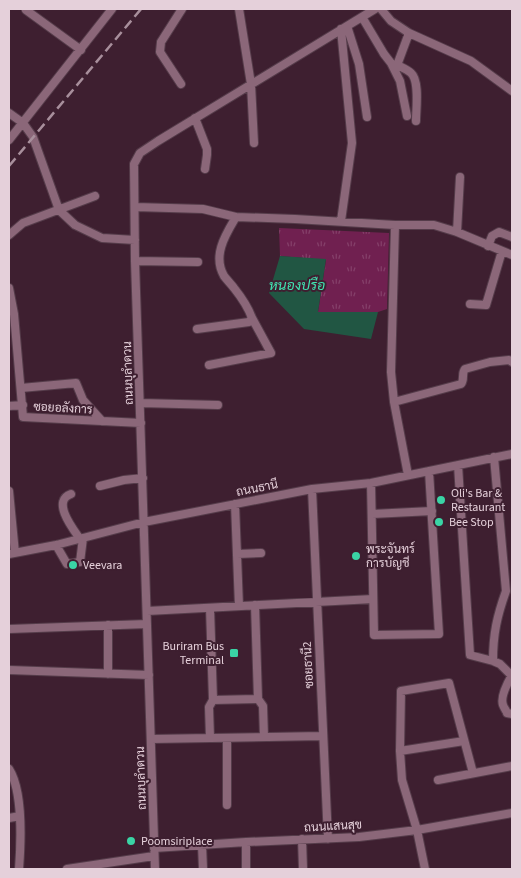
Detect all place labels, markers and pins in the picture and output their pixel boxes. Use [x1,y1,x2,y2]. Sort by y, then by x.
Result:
place label: Oli's Bar & Restaurant [451,485,505,516]
marker: Oli's Bar & Restaurant [435,494,447,506]
place label: Bee Stop [449,514,494,531]
marker: Bee Stop [433,516,445,528]
place label: พระจันทร์ การบัญชี [366,541,415,572]
marker: พระจันทร์ การบัญชี [350,550,362,562]
place label: Veevara [83,557,122,574]
marker: Veevara [67,559,79,571]
place label: Buriram Bus Terminal [162,638,224,669]
marker: Buriram Bus Terminal [228,647,240,659]
place label: Poomsiriplace [141,833,213,850]
marker: Poomsiriplace [125,835,137,847]

